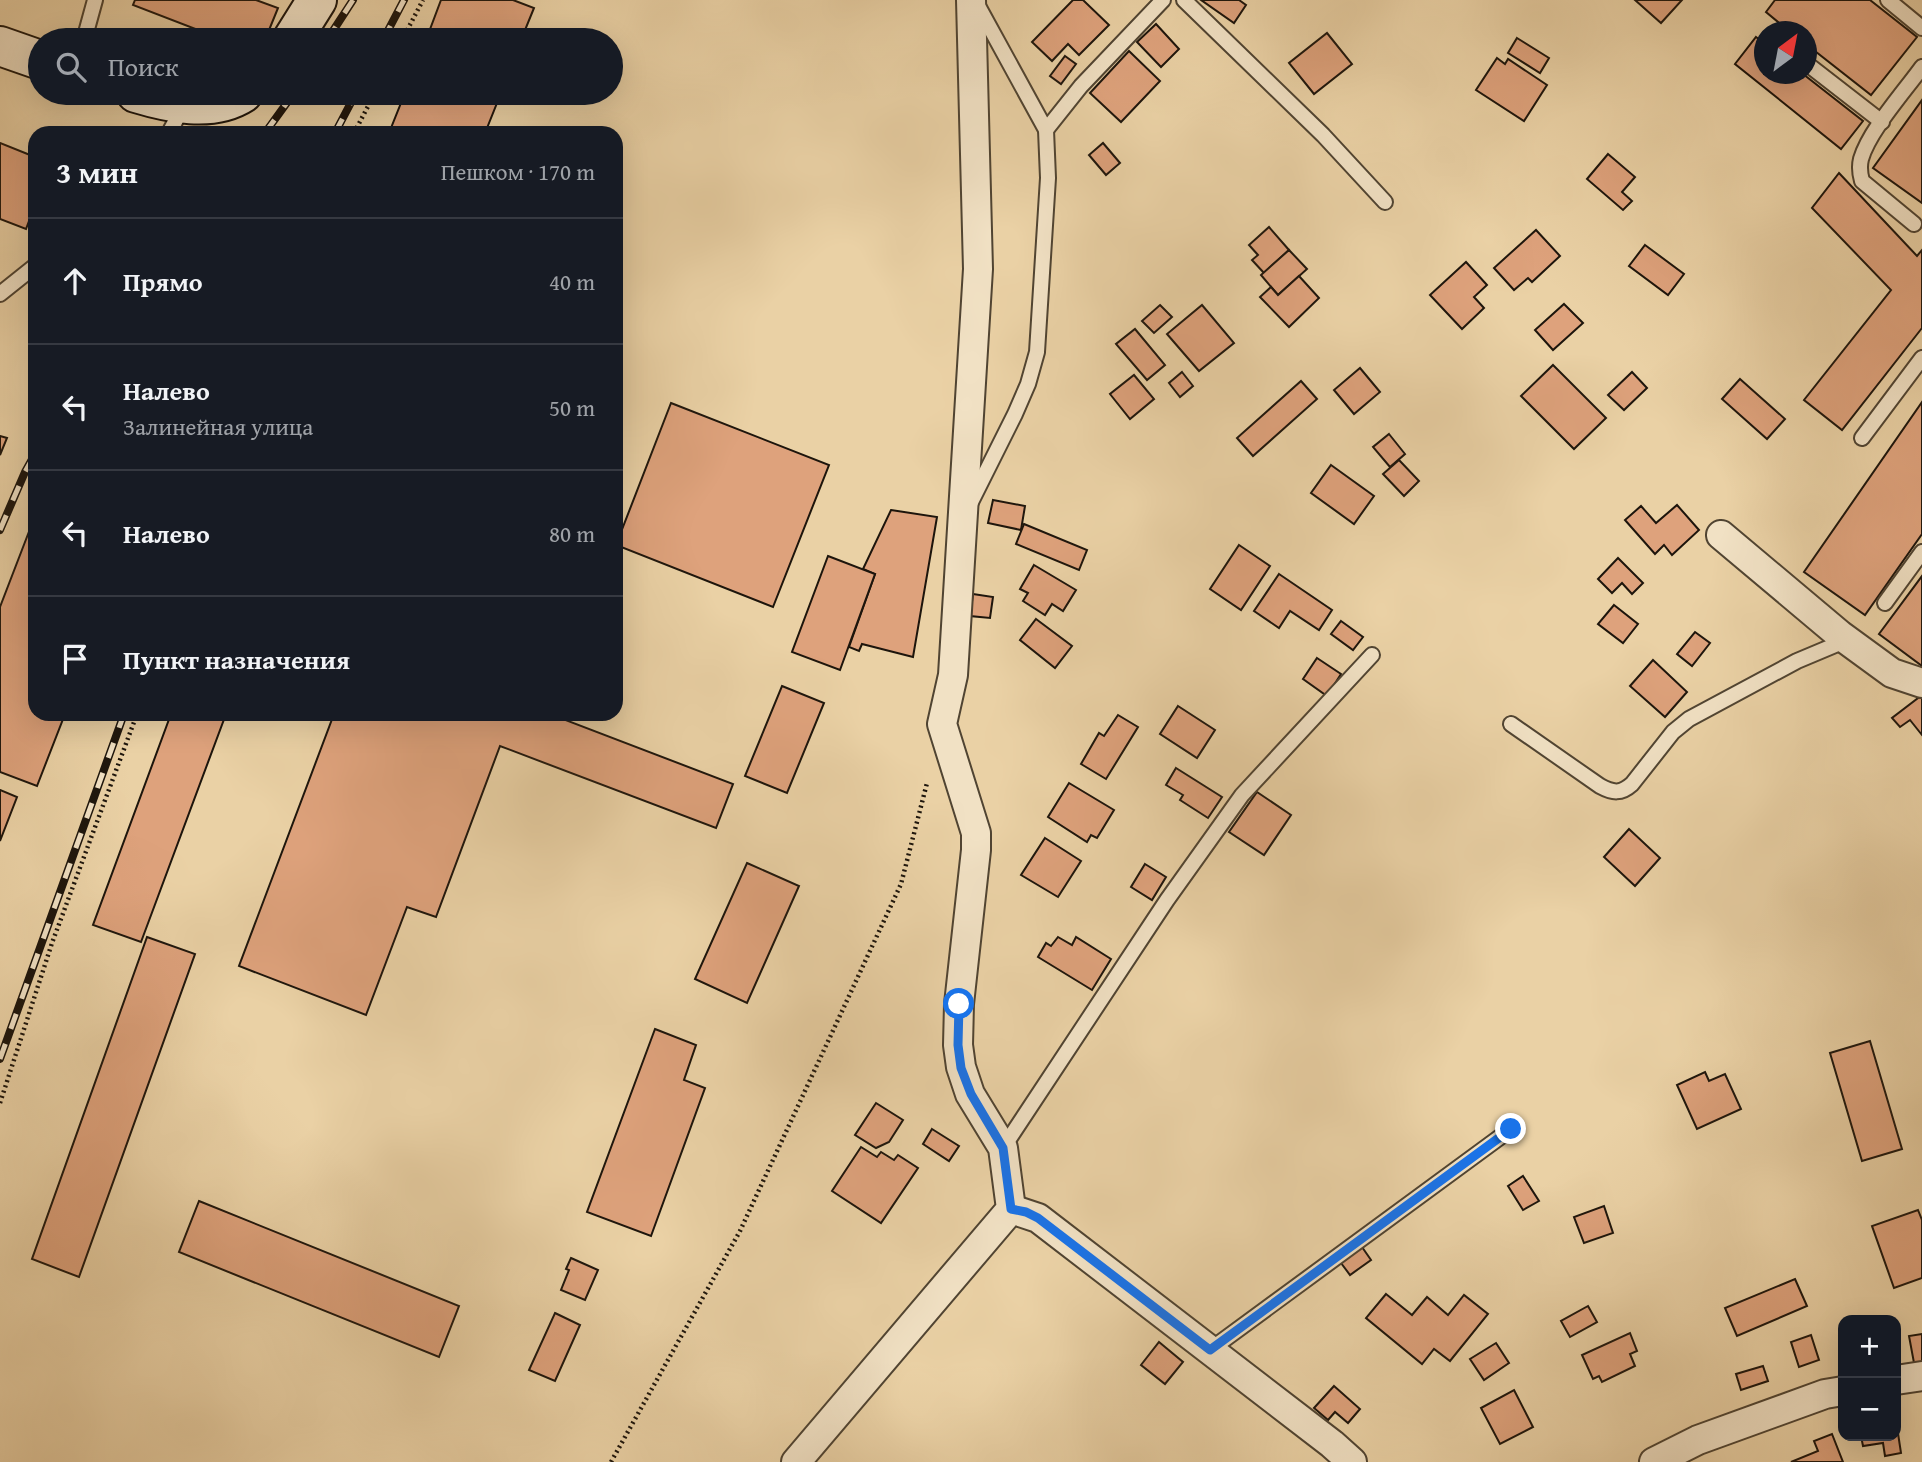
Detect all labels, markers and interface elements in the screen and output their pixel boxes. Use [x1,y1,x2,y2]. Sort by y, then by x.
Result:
north arrow [1754,21,1817,84]
search box [28,28,623,105]
text: Поиск [108,47,179,86]
icon: search [52,48,90,86]
text: 3 мин [56,150,138,194]
text: Пешком · 170 m [441,155,595,188]
icon: ahead [56,262,94,300]
text: Прямо [123,262,203,301]
text: 40 m [549,265,595,298]
text: Налево [123,371,210,410]
icon: left [56,388,94,426]
text: 50 m [549,391,595,424]
text: Залинейная улица [123,410,313,443]
icon: left [56,514,94,552]
text: Налево [123,514,210,553]
text: 80 m [549,517,595,550]
icon: arrive [56,640,94,678]
text: Пункт назначения [123,640,350,679]
route start [943,988,974,1019]
route end [1495,1113,1526,1144]
map controls [1838,1315,1901,1441]
button: + [1838,1315,1901,1378]
button: − [1838,1378,1901,1441]

